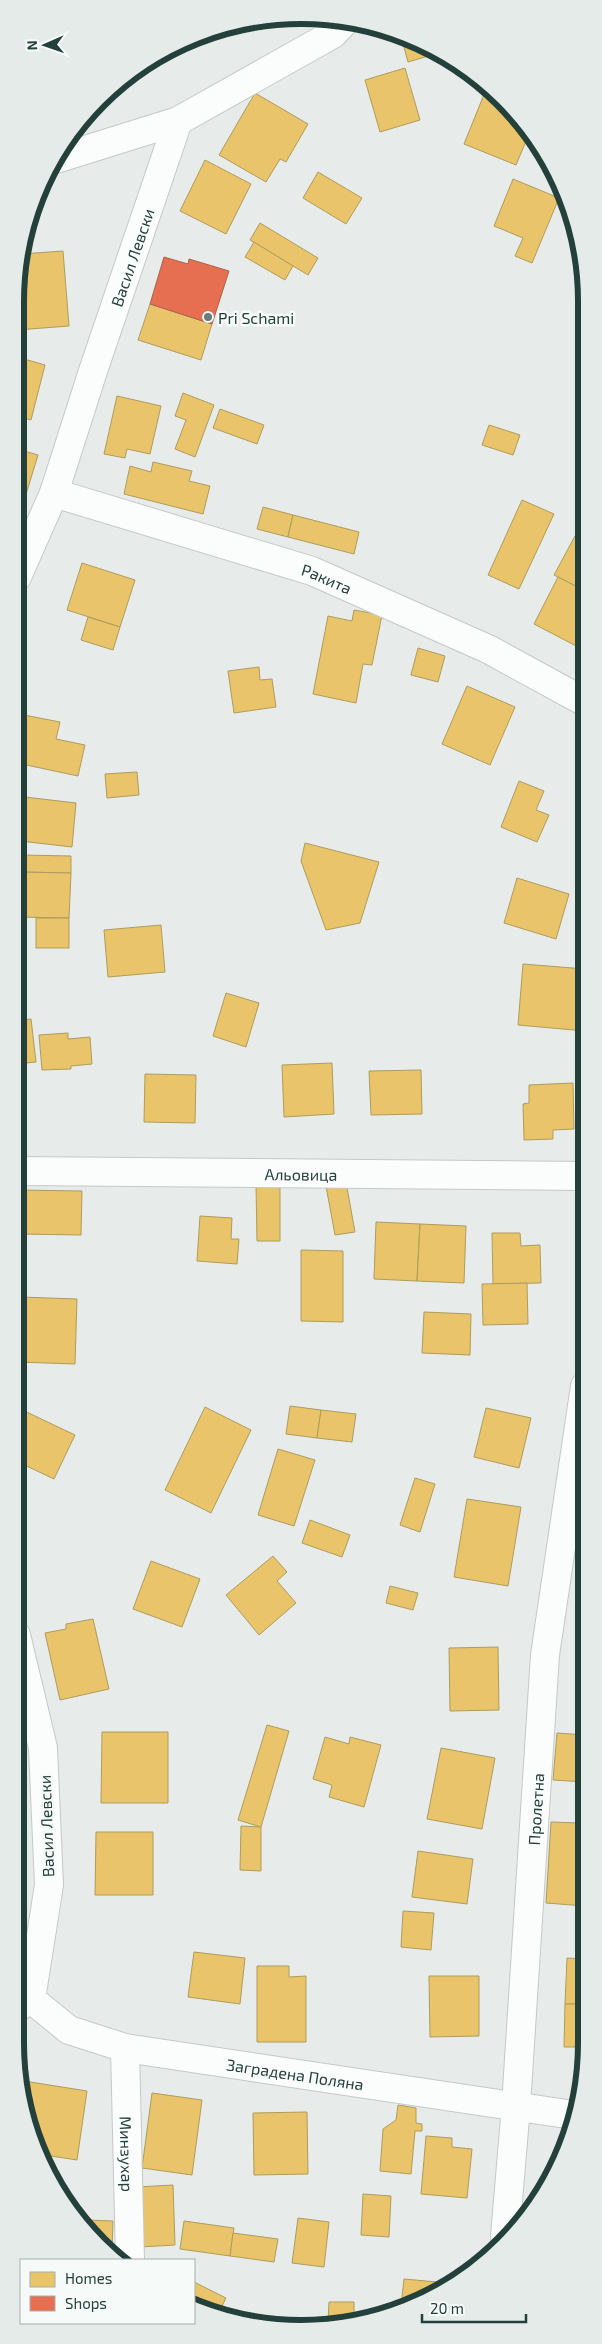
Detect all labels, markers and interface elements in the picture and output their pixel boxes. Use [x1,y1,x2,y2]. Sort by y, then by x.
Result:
north arrow [20,20,70,70]
text: N [23,40,40,51]
street label: Васил Левски [106,206,157,309]
place label: Pri Schami [218,308,294,327]
marker: Pri Schami [202,311,214,323]
street label: Ракита [300,559,355,597]
street label: Альовица [264,1164,338,1183]
street label: Пролетна [523,1772,547,1846]
street label: Васил Левски [35,1775,57,1877]
street label: Заградена Поляна [225,2054,365,2093]
street label: Минзухар [117,2116,138,2192]
legend [20,2259,195,2324]
text: Homes [65,2269,112,2287]
scale bar [422,2292,526,2324]
text: Shops [65,2294,107,2312]
text: 20 m [430,2299,464,2317]

